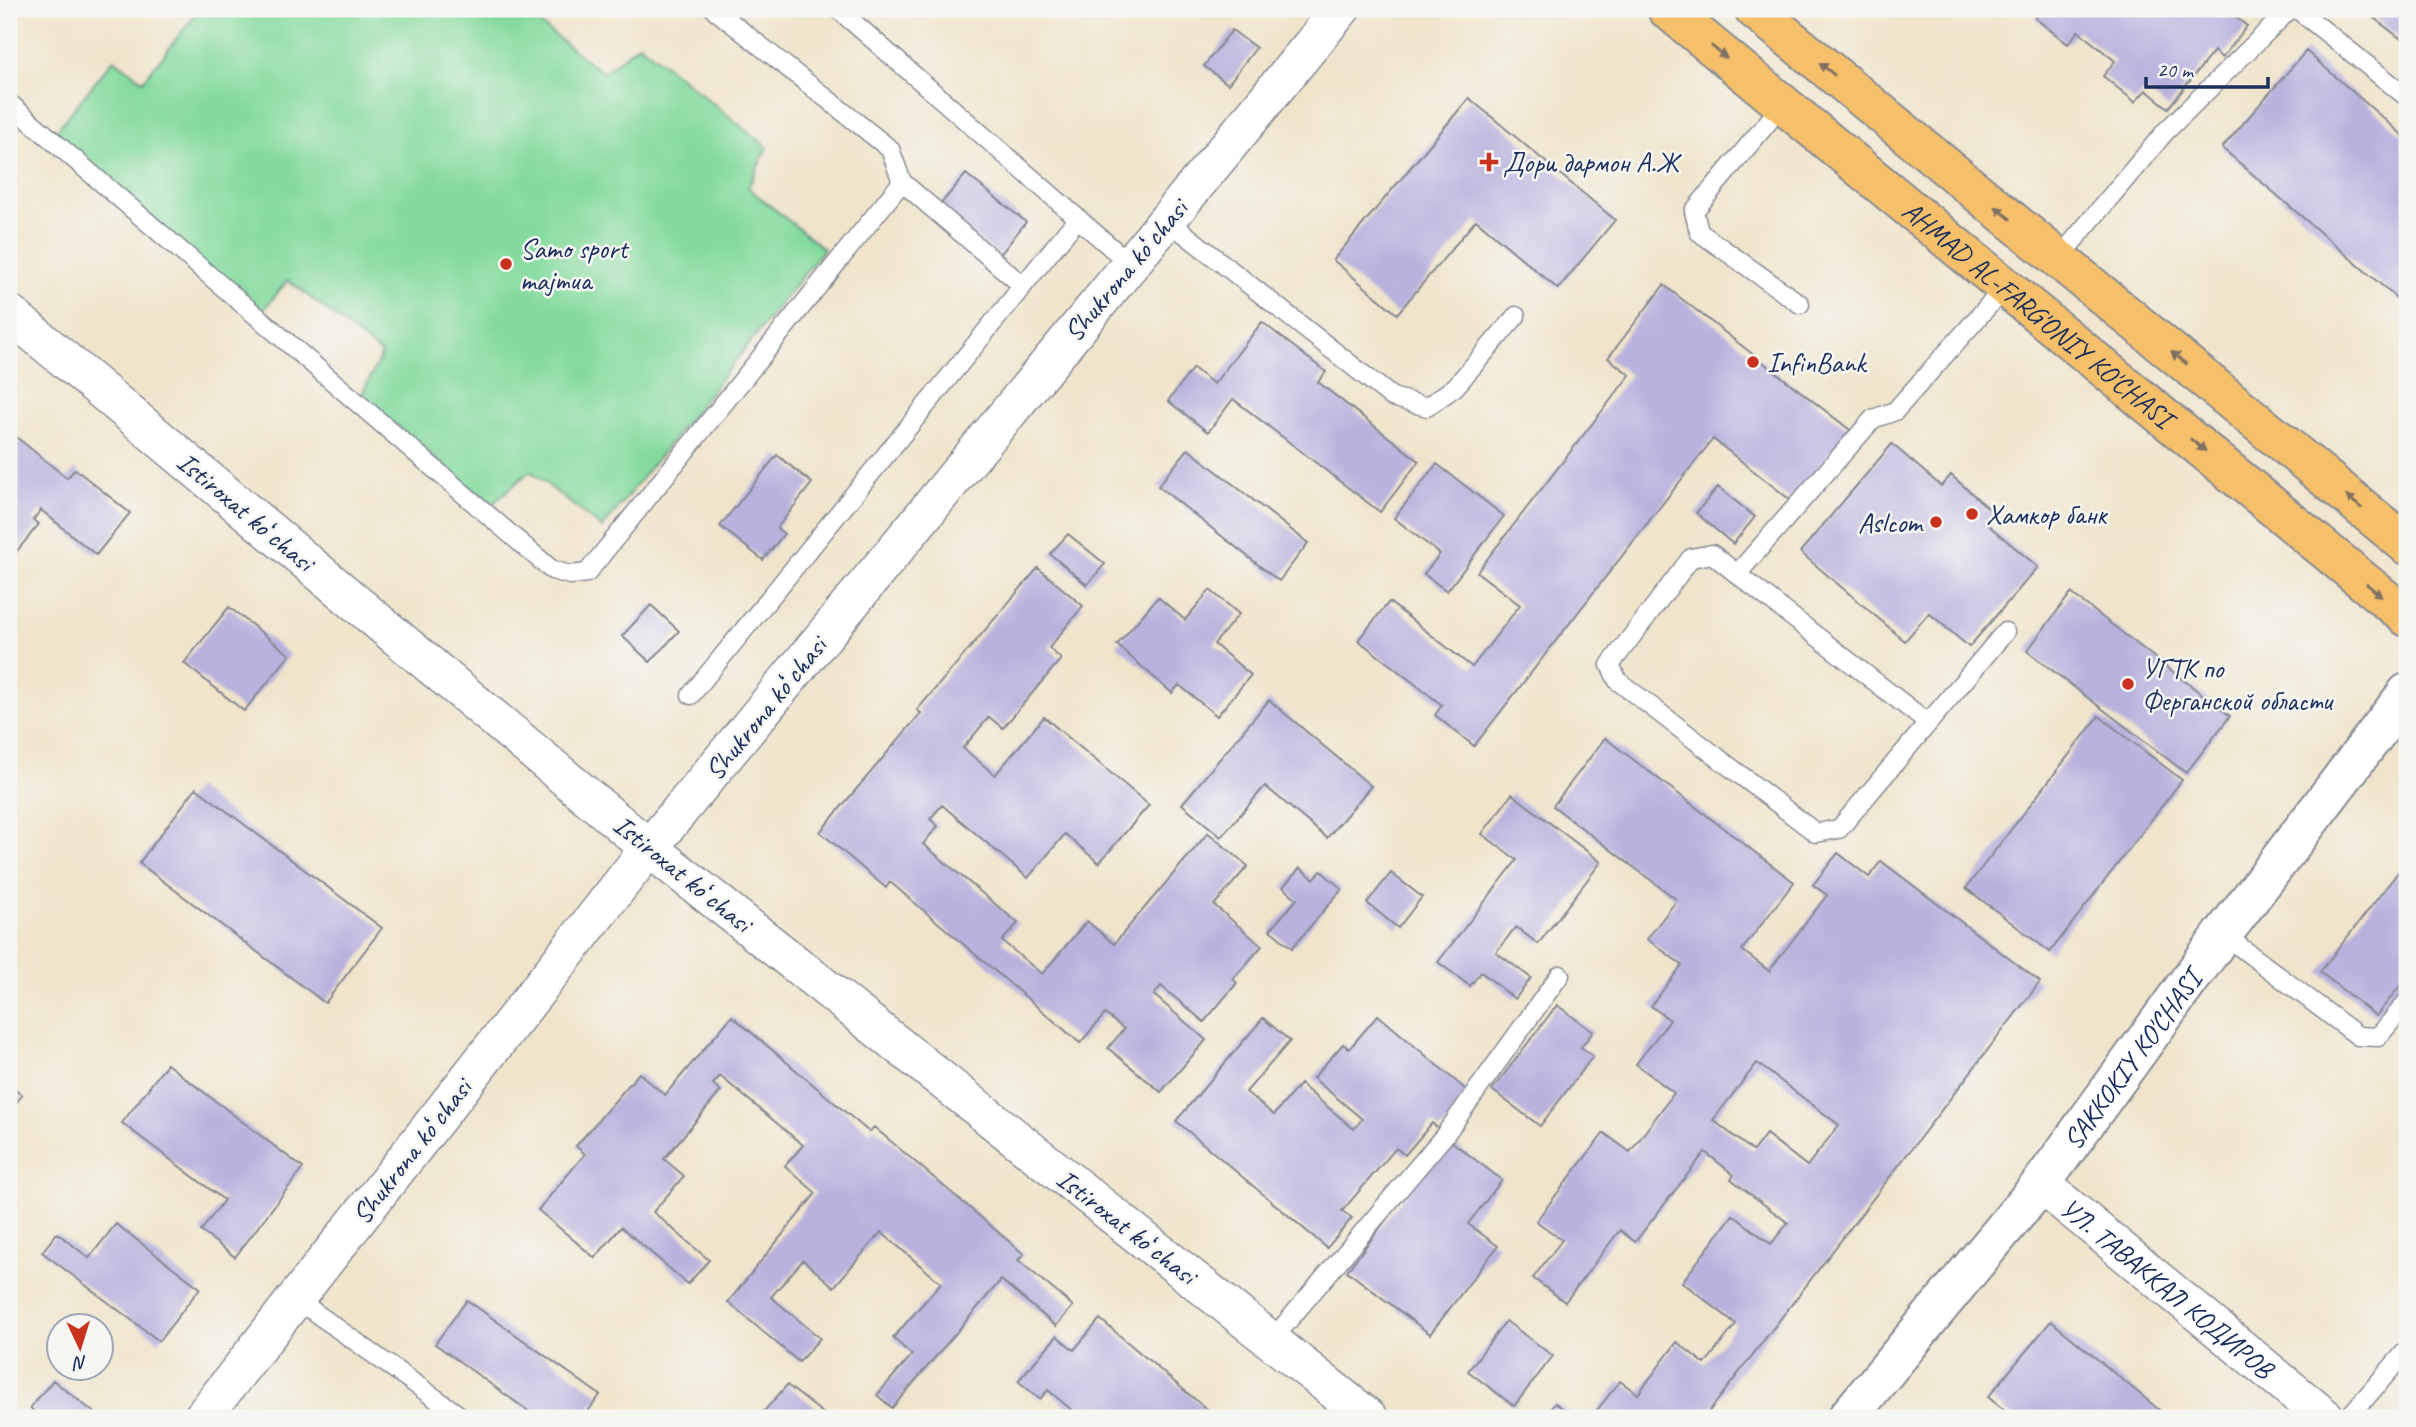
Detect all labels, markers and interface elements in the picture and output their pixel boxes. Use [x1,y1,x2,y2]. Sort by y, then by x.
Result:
one-way arrow [1711,44,1728,59]
scale bar [2146,46,2269,90]
text: 20 m [2157,57,2195,83]
one-way arrow [1818,62,1835,77]
place label: Дори дармон А.Ж [1503,145,1683,180]
marker: Дори дармон А.Ж [1481,154,1497,170]
street label: Shukrona koʻchasi [1056,189,1197,348]
street label: AHMAD AL-FARG'ONIY KO'CHASI [1895,193,2184,439]
one-way arrow [1994,206,2012,221]
place label: Samo sport majmua [520,231,630,298]
marker: Samo sport majmua [498,256,514,272]
place label: InfinBank [1767,345,1868,380]
one-way arrow [2170,350,2188,365]
marker: InfinBank [1745,354,1761,370]
one-way arrow [2189,438,2207,453]
street label: Istiroxat koʻchasi [170,444,324,581]
one-way arrow [2346,495,2363,510]
place label: Хамкор банк [1986,497,2108,532]
place label: Aslcom [1858,505,1924,540]
marker: Хамкор банк [1964,506,1980,522]
marker: Aslcom [1928,514,1944,530]
one-way arrow [2364,582,2382,597]
street label: Shukrona koʻchasi [697,627,836,787]
place label: УГТК по Ферганской области [2142,651,2335,718]
marker: УГТК по Ферганской области [2120,676,2136,692]
street label: Istiroxat koʻchasi [606,807,762,942]
street label: SAKKOKIY KO'CHASI [2055,959,2212,1156]
street label: Shukrona koʻchasi [344,1069,481,1231]
street label: Istiroxat koʻchasi [1050,1161,1207,1294]
street label: УЛ. ТАВАККАЛ КОДИРОВ [2053,1190,2283,1387]
north arrow [46,1312,116,1382]
text: N [71,1351,88,1376]

